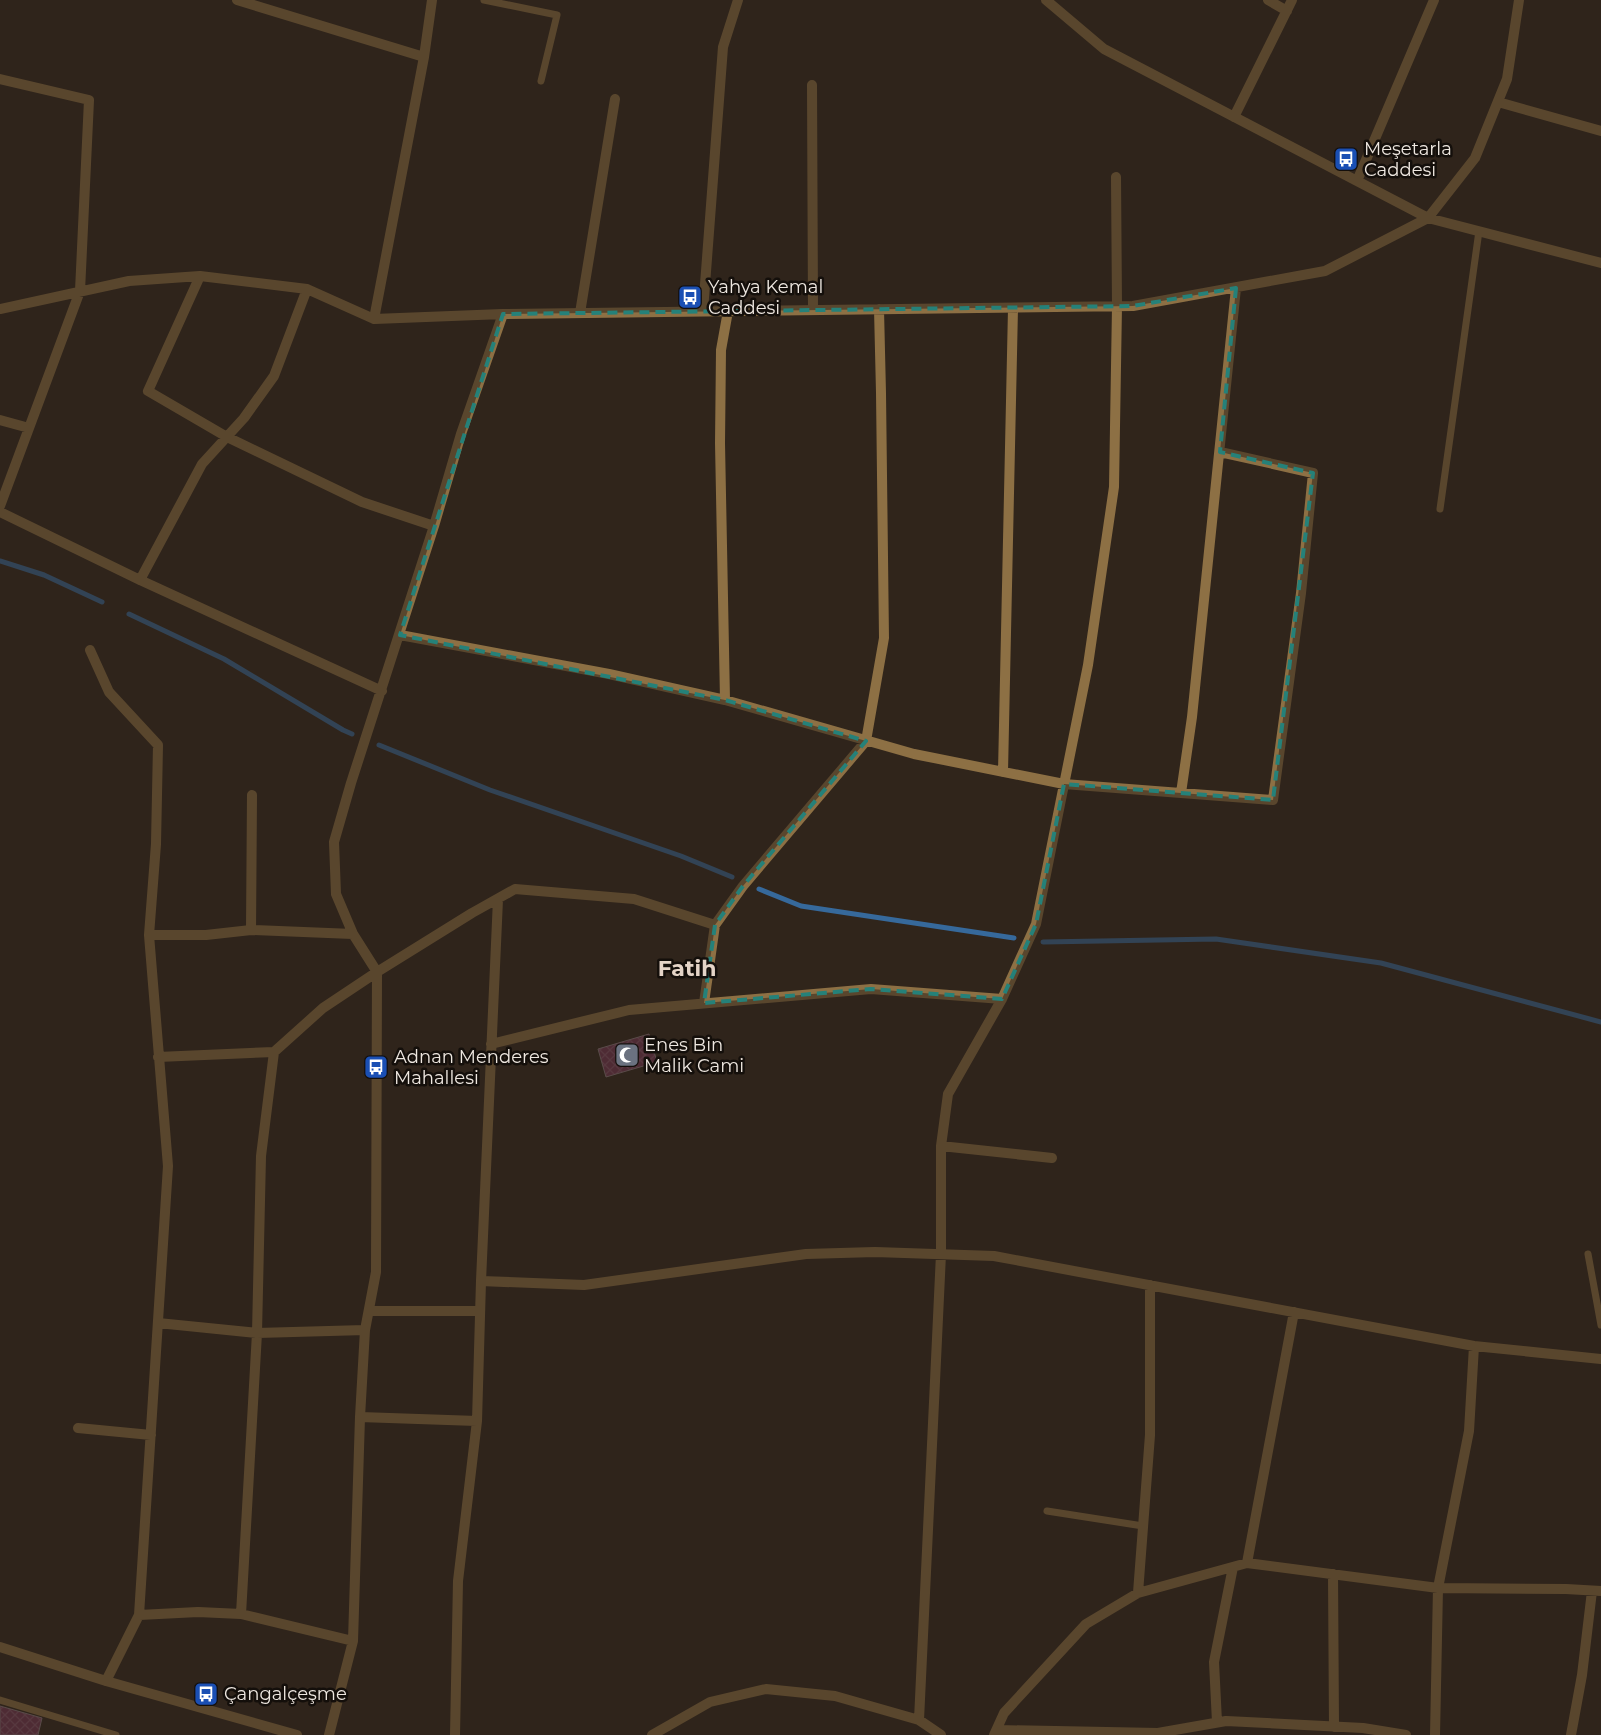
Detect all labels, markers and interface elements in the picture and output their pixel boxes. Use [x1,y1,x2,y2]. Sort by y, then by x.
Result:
place label: Meşetarla Caddesi [1364,138,1452,181]
bus stop icon: Meşetarla Caddesi [1333,146,1359,172]
place label: Yahya Kemal Caddesi [708,276,823,319]
bus stop icon: Yahya Kemal Caddesi [677,284,703,310]
district label: Fatih [658,955,716,982]
place label: Enes Bin Malik Cami [644,1034,744,1077]
mosque icon: Enes Bin Malik Cami [614,1042,640,1068]
place label: Adnan Menderes Mahallesi [394,1046,549,1089]
bus stop icon: Adnan Menderes Mahallesi [363,1054,389,1080]
bus stop icon: Çangalçeşme [193,1681,219,1707]
place label: Çangalçeşme [224,1683,347,1705]

